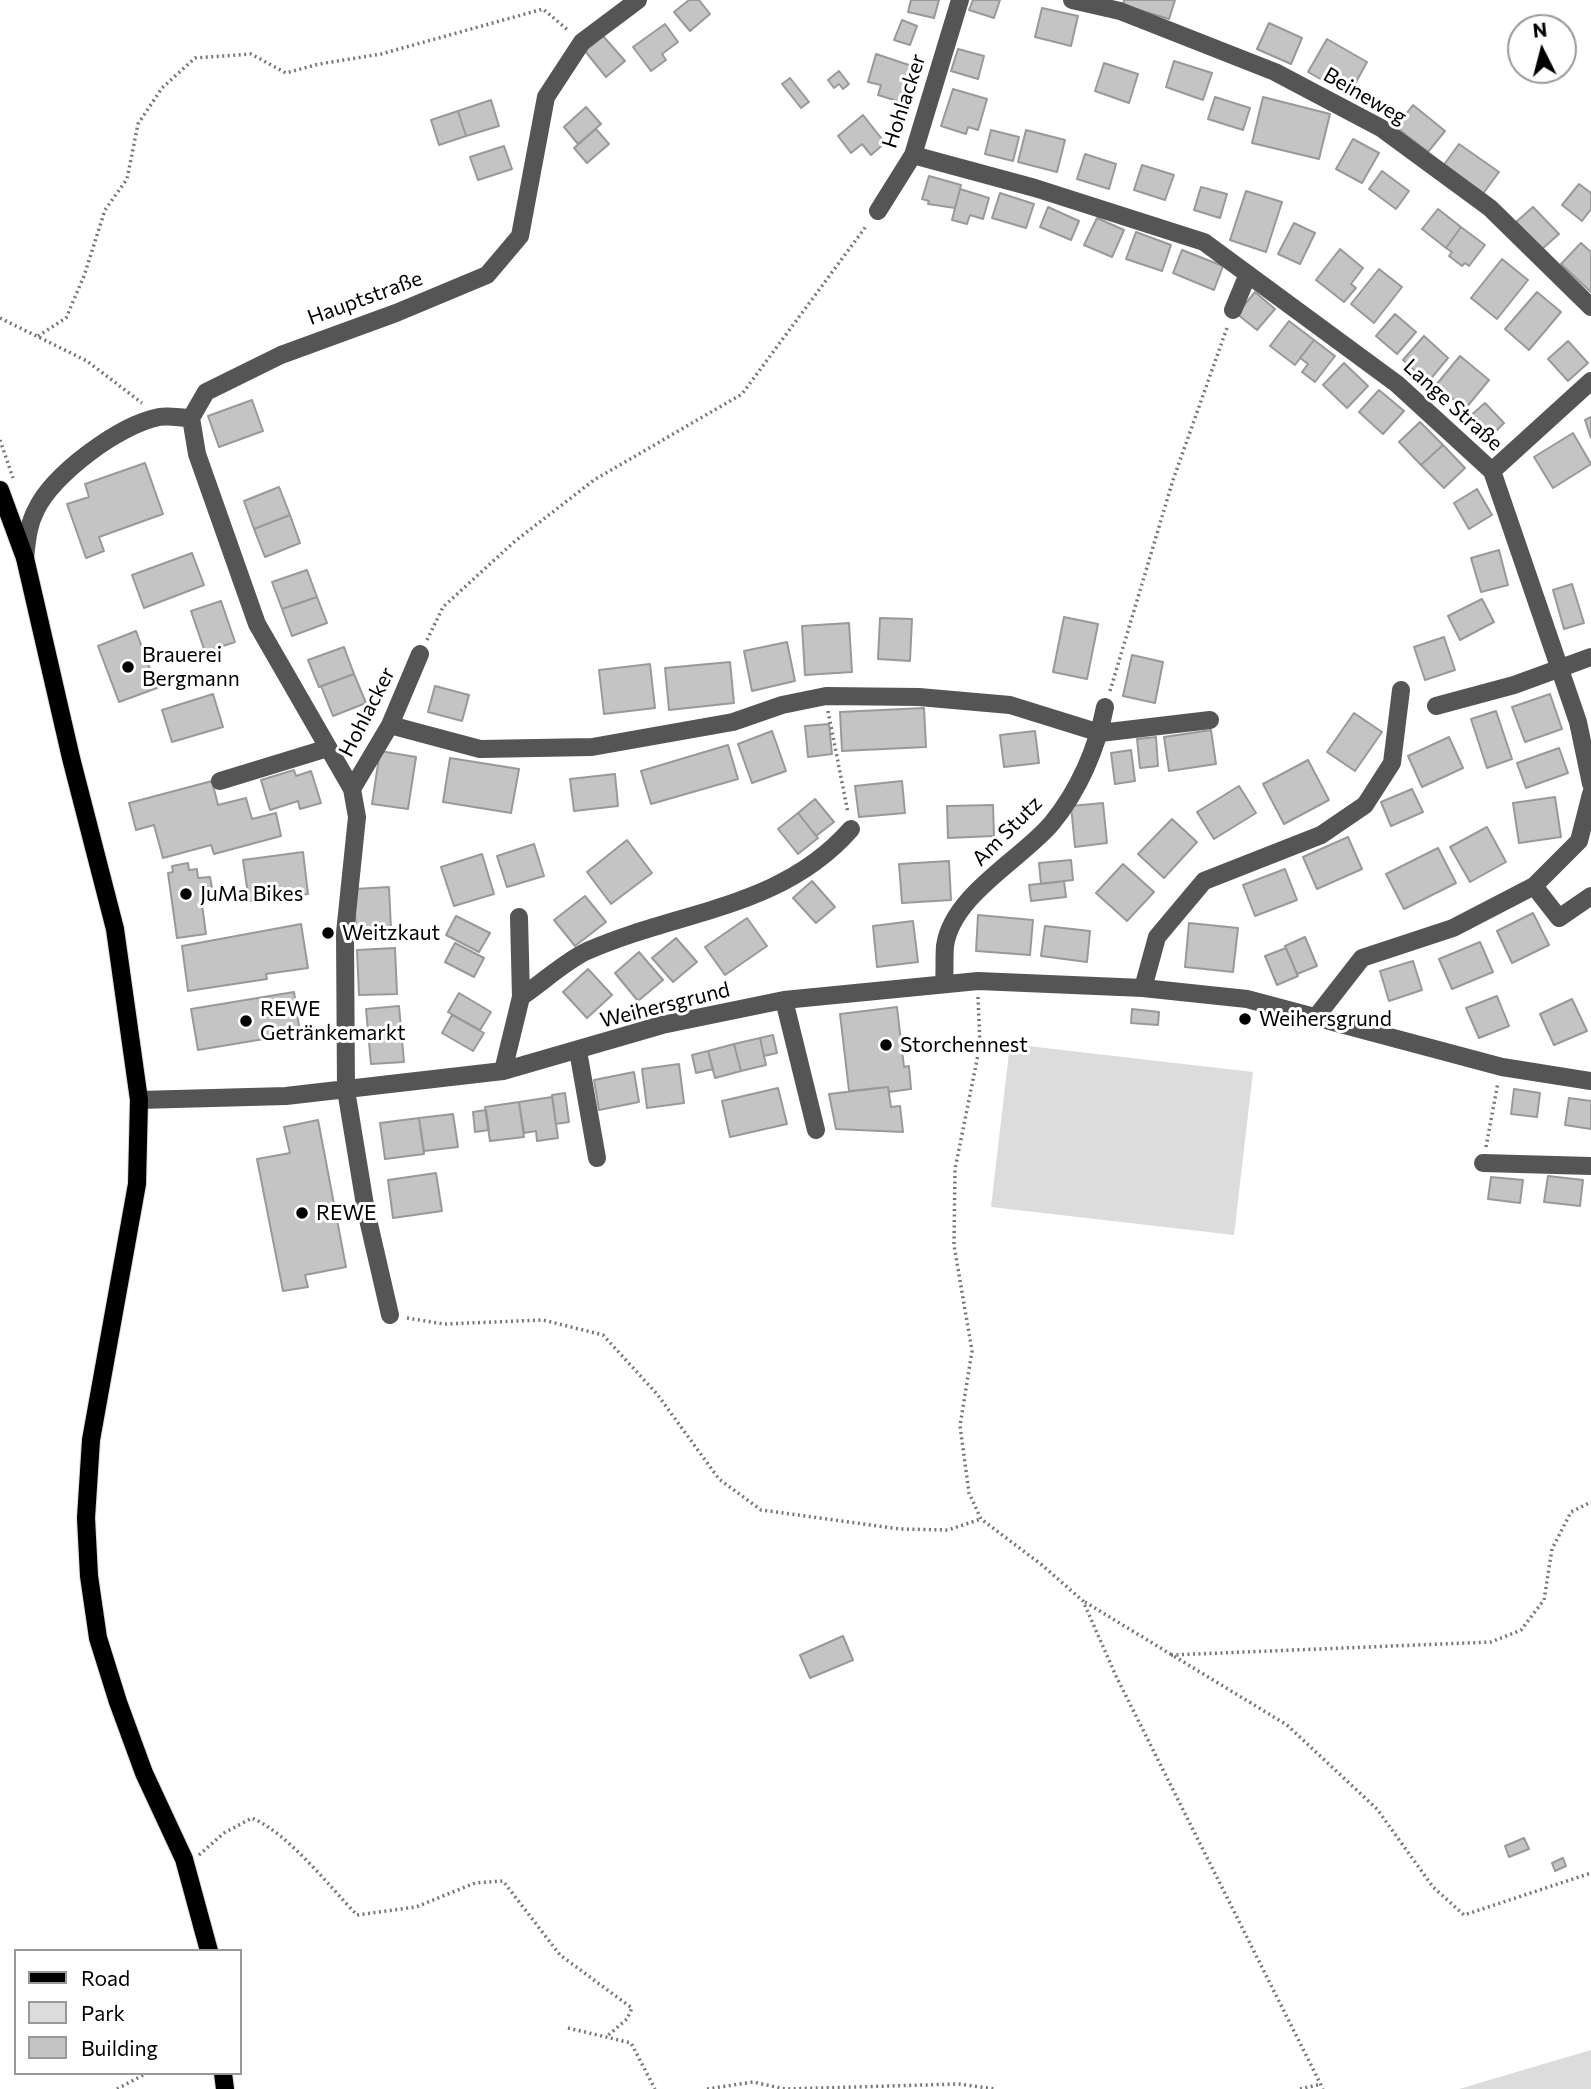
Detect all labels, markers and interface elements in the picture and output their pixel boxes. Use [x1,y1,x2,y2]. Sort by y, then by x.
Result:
north arrow [1507,14,1577,84]
text: N [1532,17,1548,42]
street label: Hohlacker [877,51,931,151]
street label: Beineweg [1319,62,1411,130]
street label: Hauptstraße [304,266,426,330]
street label: Lange Straße [1398,354,1508,456]
place label: Brauerei Bergmann [142,642,240,692]
marker: Brauerei Bergmann [120,659,136,675]
street label: Hohlacker [334,663,400,761]
street label: Am Stutz [967,791,1047,871]
place label: JuMa Bikes [200,881,303,907]
marker: JuMa Bikes [178,886,194,902]
place label: Weitzkaut [342,920,440,946]
marker: Weitzkaut [320,925,336,941]
street label: Weihersgrund [598,977,732,1033]
place label: REWE Getränkemarkt [260,996,406,1046]
place label: Weihersgrund [1259,1006,1392,1032]
marker: Weihersgrund [1237,1011,1253,1027]
marker: REWE Getränkemarkt [238,1013,254,1029]
place label: Storchennest [900,1032,1028,1058]
marker: Storchennest [878,1037,894,1053]
place label: REWE [316,1200,376,1226]
marker: REWE [294,1205,310,1221]
legend [14,1949,242,2075]
text: Road [81,1965,130,1990]
text: Park [81,2000,125,2025]
text: Building [81,2035,158,2060]

